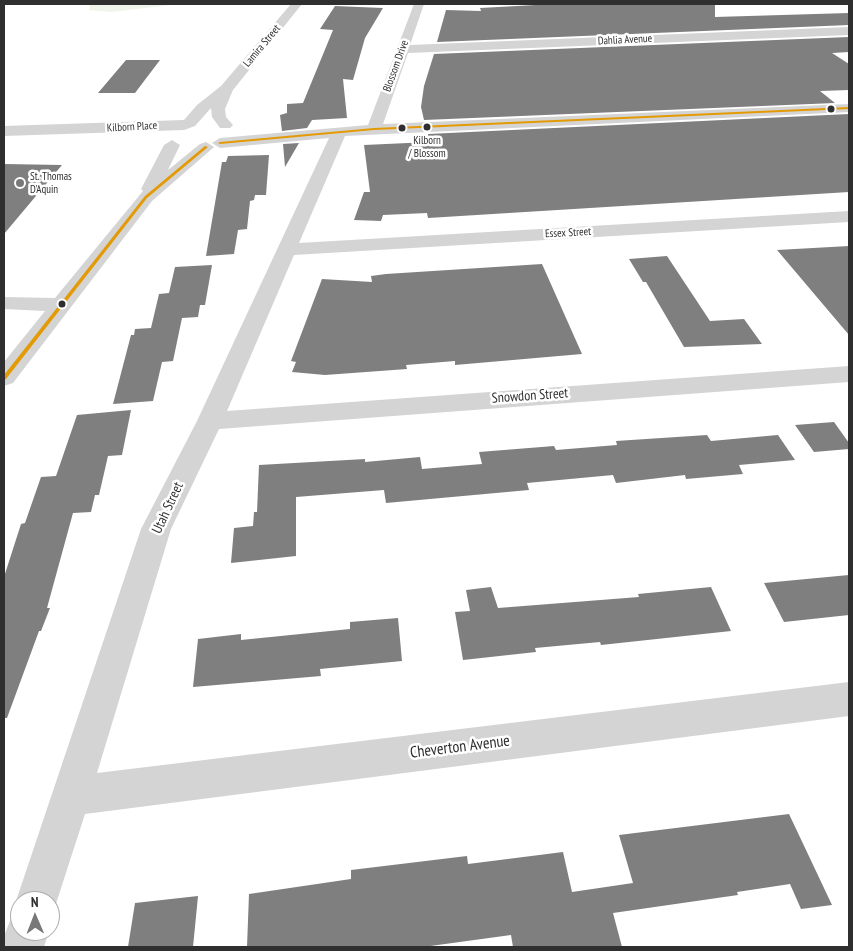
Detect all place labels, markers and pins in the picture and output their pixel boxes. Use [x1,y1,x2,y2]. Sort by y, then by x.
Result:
unlabelled marker [826,104,836,114]
marker: Kilborn / Blossom [422,122,432,132]
unlabelled marker [397,123,407,133]
place label: Kilborn / Blossom [408,134,446,160]
place label: St. Thomas D'Aquin [30,170,72,196]
marker: St. Thomas D'Aquin [14,177,26,189]
unlabelled marker [57,299,67,309]

